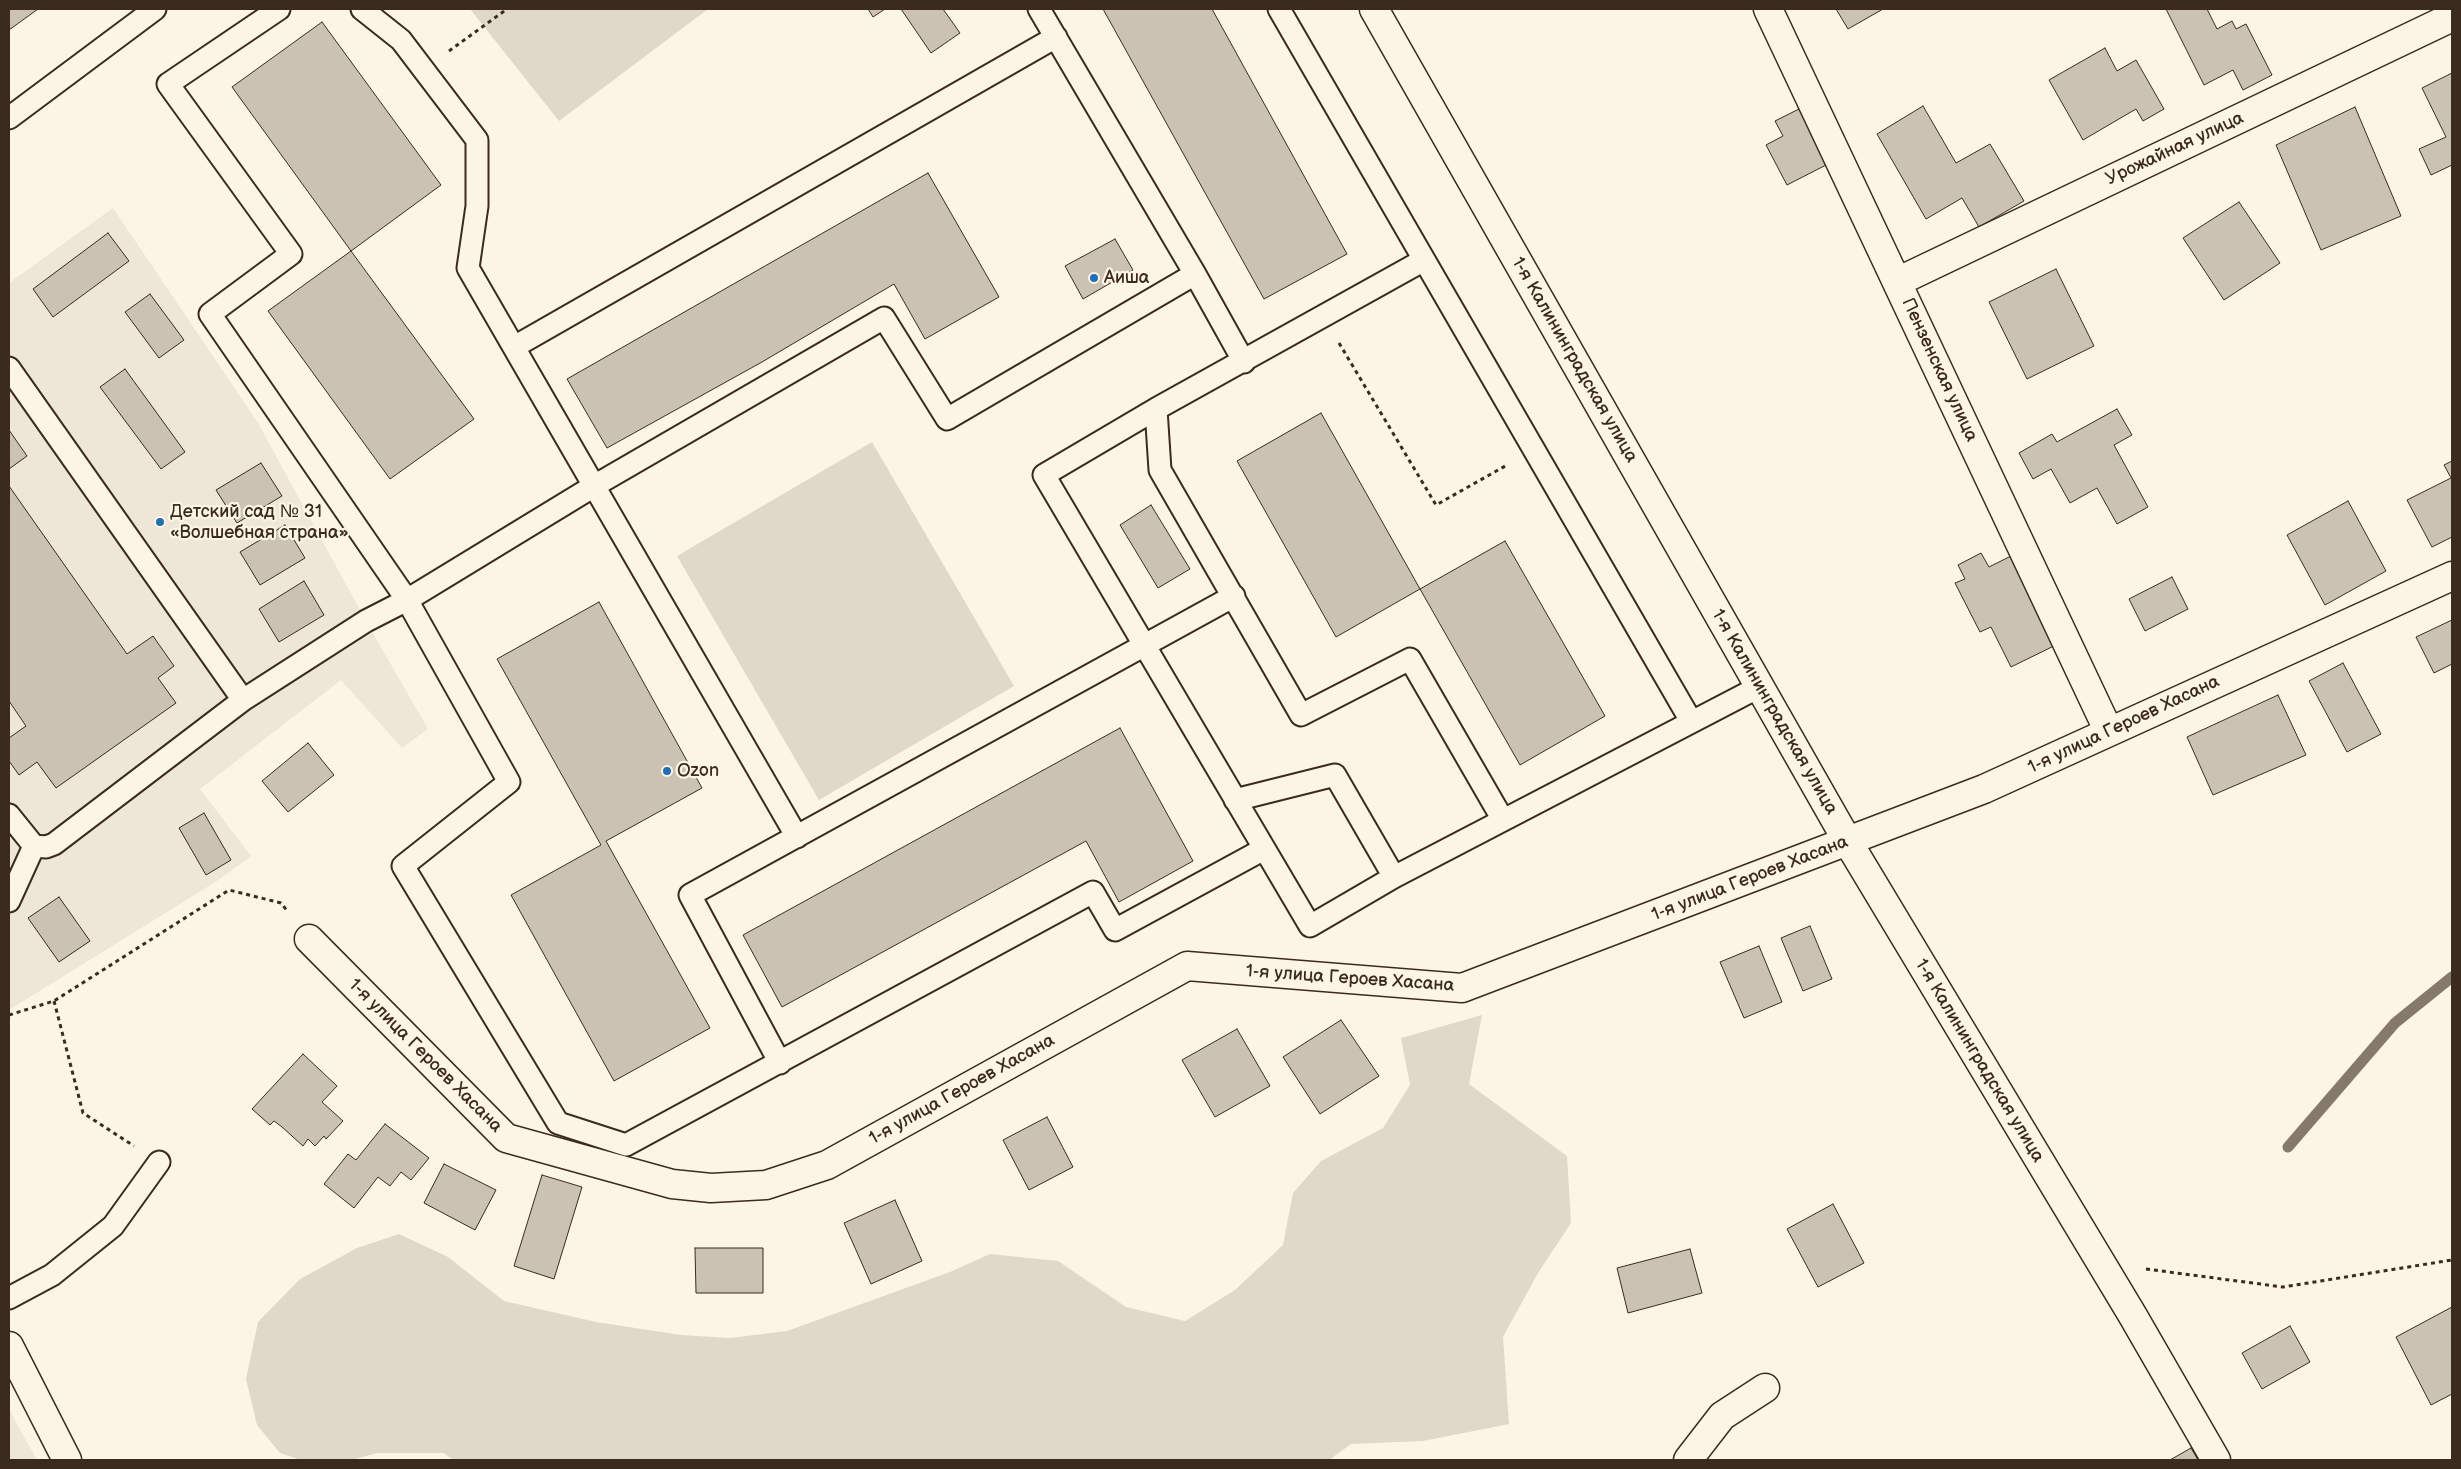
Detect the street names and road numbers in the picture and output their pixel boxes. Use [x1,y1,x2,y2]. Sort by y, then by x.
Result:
street label: Урожайная улица [2103,108,2247,190]
street label: 1-я Калининградская улица [1506,253,1642,467]
street label: Пензенская улица [1896,295,1982,445]
street label: 1-я Калининградская улица [1706,605,1842,819]
street label: 1-я улица Героев Хасана [2025,671,2223,779]
street label: 1-я улица Героев Хасана [1649,832,1851,926]
street label: 1-я Калининградская улица [1910,955,2048,1167]
street label: 1-я улица Героев Хасана [1245,961,1455,997]
street label: 1-я улица Героев Хасана [344,975,506,1137]
street label: 1-я улица Героев Хасана [865,1030,1059,1150]

